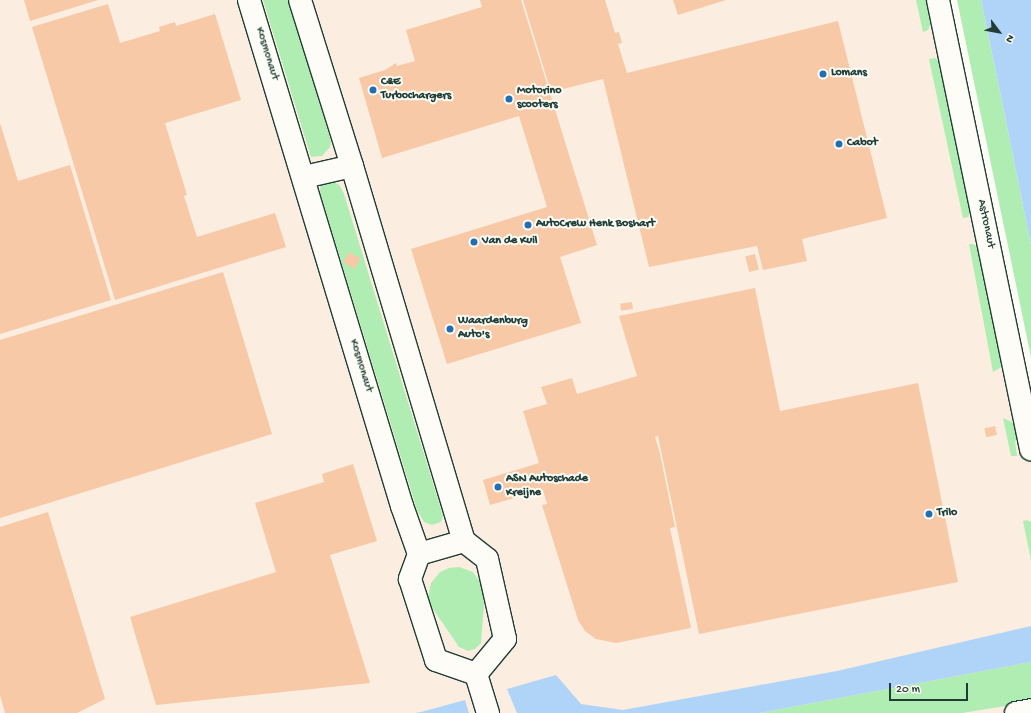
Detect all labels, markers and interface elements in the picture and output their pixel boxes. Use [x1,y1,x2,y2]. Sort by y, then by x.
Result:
north arrow [979,12,1019,52]
street label: Kosmonaut [251,26,281,82]
text: N [1002,32,1016,45]
place label: Lomans [831,67,867,81]
marker: Lomans [818,69,828,79]
place label: C&E Turbochargers [381,76,451,104]
marker: C&E Turbochargers [368,85,378,95]
place label: Motorino scooters [517,85,561,113]
marker: Motorino scooters [504,94,514,104]
place label: Cabot [847,137,878,151]
marker: Cabot [834,139,844,149]
street label: Astronaut [973,198,997,250]
place label: AutoCrew Henk Boshart [536,218,655,232]
marker: AutoCrew Henk Boshart [523,220,533,230]
place label: Van de Kuil [482,235,537,249]
marker: Van de Kuil [469,237,479,247]
place label: Waardenburg Auto's [458,315,528,343]
marker: Waardenburg Auto's [445,324,455,334]
street label: Kosmonaut [345,338,375,394]
place label: ASN Autoschade Kreijne [506,473,588,501]
marker: ASN Autoschade Kreijne [493,482,503,492]
place label: Trilo [937,507,957,521]
marker: Trilo [924,509,934,519]
scale bar [891,675,970,701]
text: 20 m [896,683,920,697]

